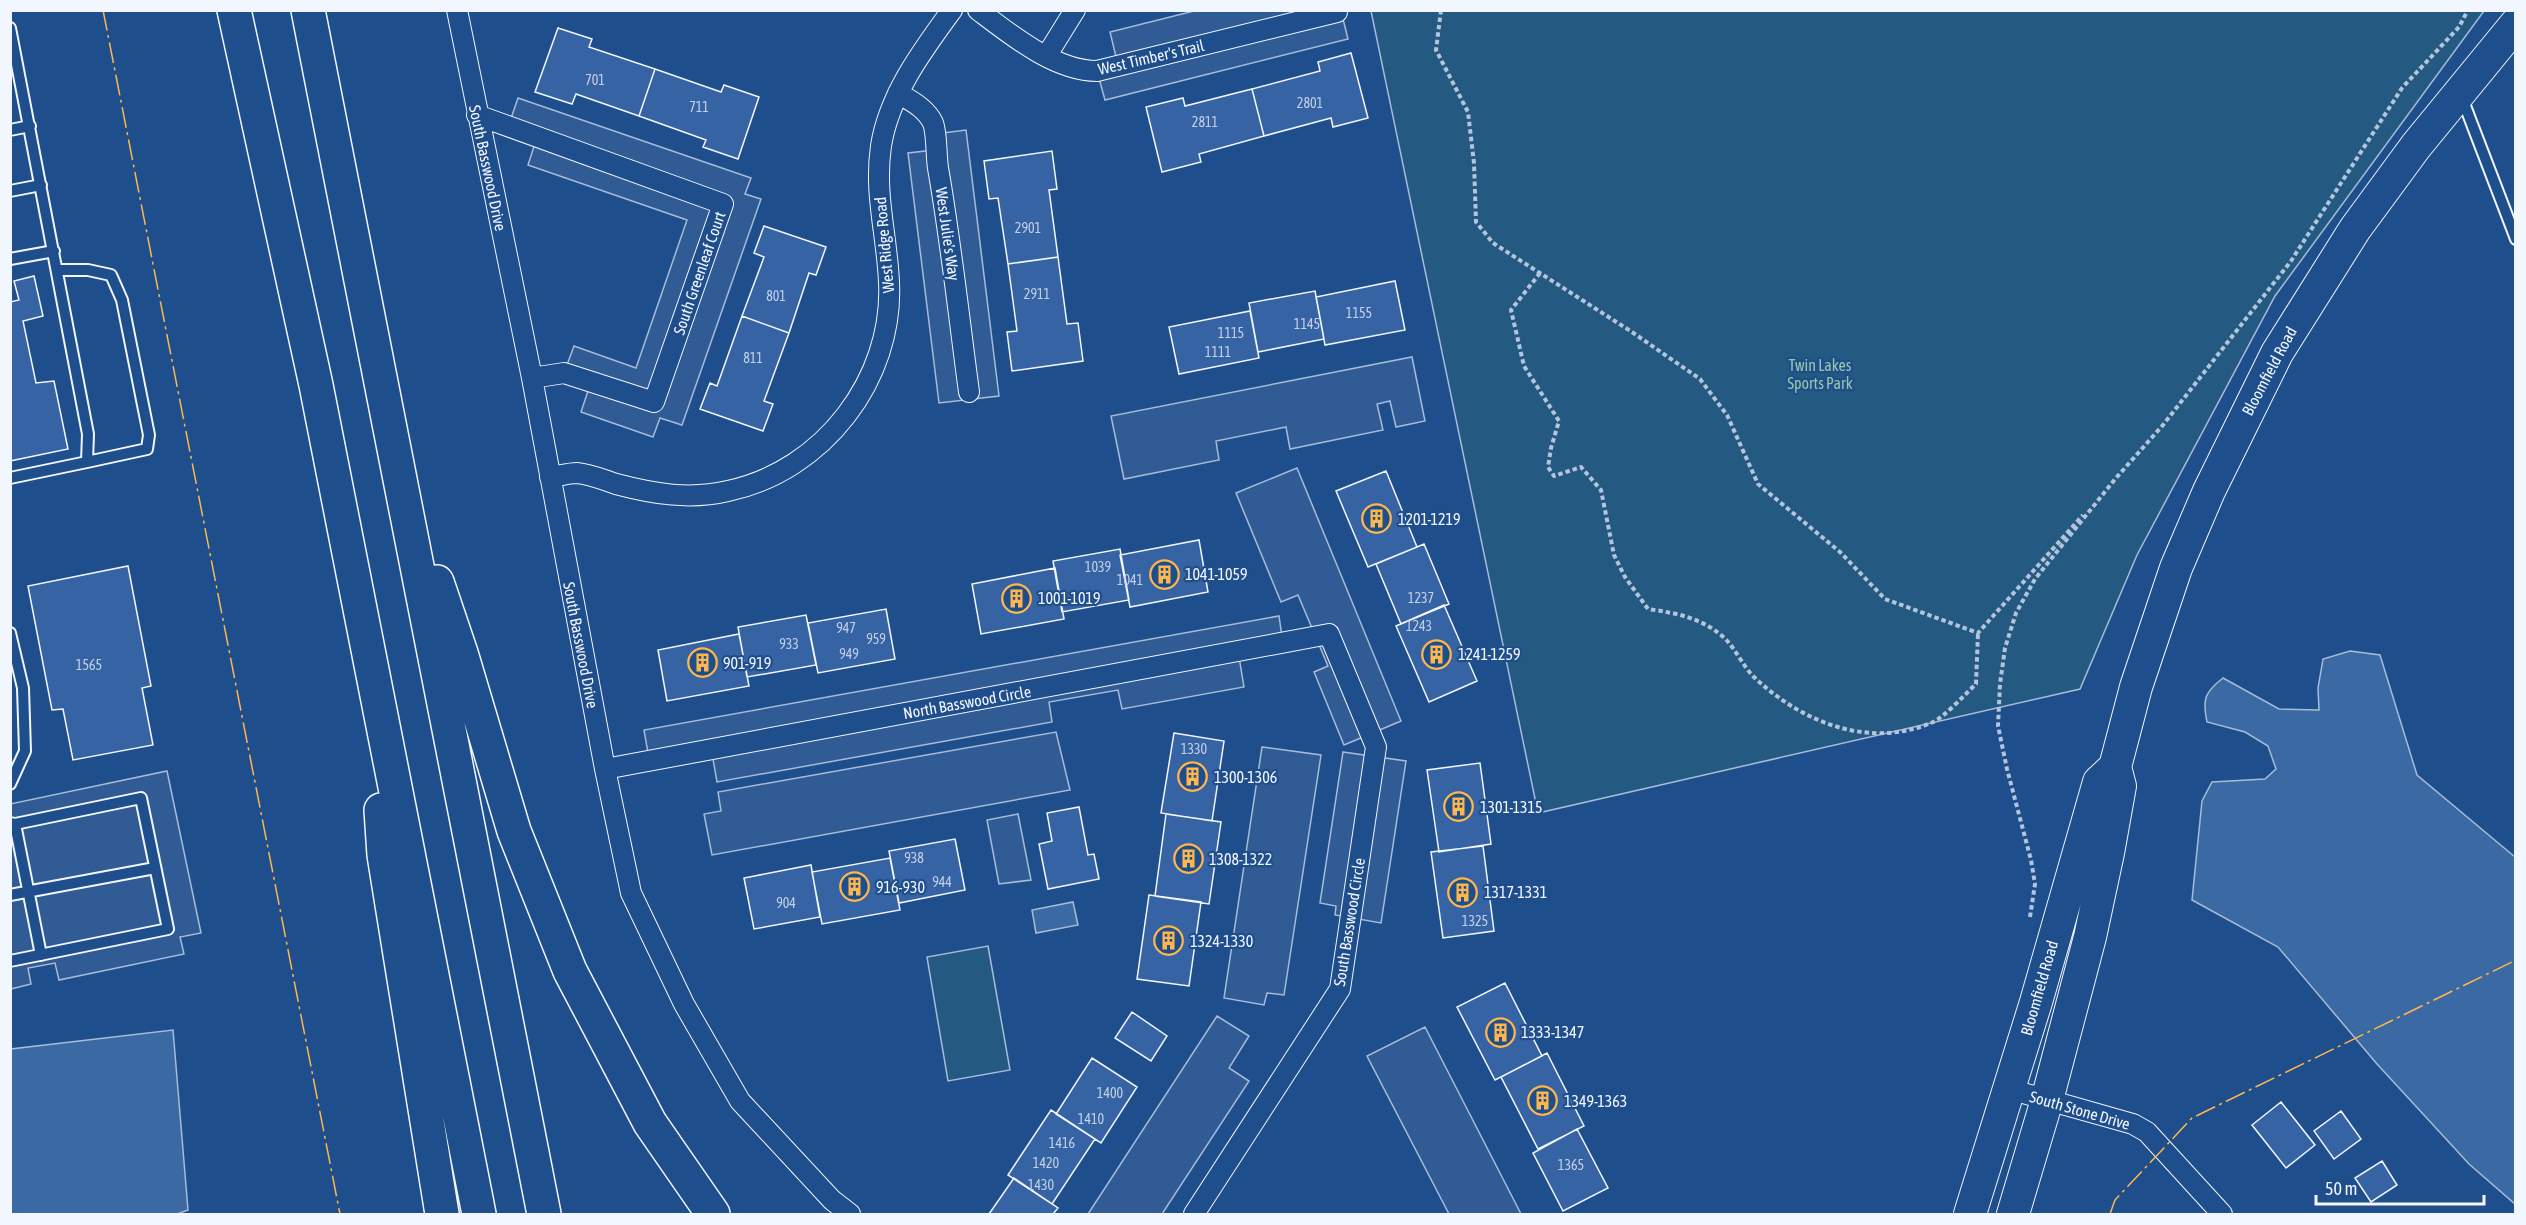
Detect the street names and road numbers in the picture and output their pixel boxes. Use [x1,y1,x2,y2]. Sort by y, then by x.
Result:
street label: West Timber's Trail [1096,36,1207,78]
street label: South Basswood Drive [466,103,510,233]
street label: West Julie's Way [932,186,964,282]
street label: West Ridge Road [871,196,898,294]
street label: South Greenleaf Court [669,209,729,337]
street label: Bloomfield Road [2238,324,2300,418]
street label: South Basswood Drive [560,580,602,710]
street label: North Basswood Circle [902,682,1032,722]
street label: South Basswood Circle [1330,856,1368,988]
street label: Bloomfield Road [2017,938,2061,1038]
street label: South Stone Drive [2028,1087,2132,1133]

